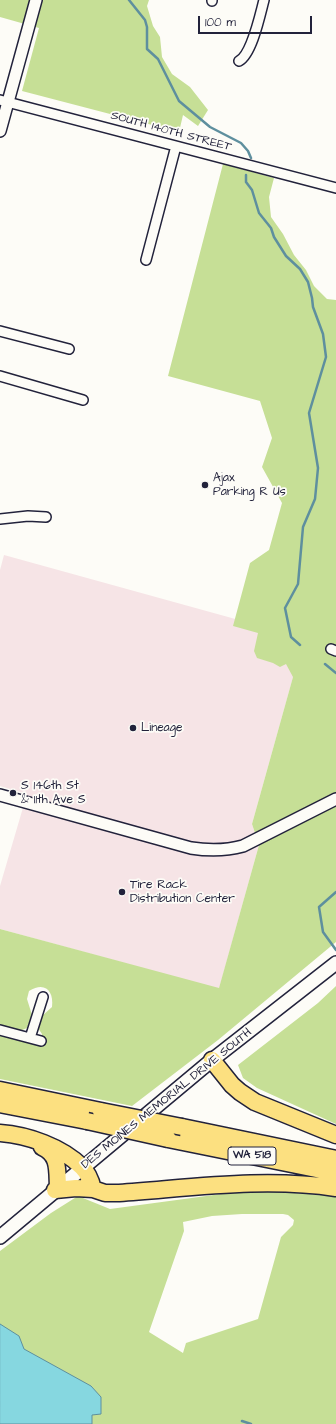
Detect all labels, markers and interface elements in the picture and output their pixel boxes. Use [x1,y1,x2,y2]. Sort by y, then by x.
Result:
scale bar [200,8,314,34]
text: 100 m [205,14,236,31]
street label: SOUTH 140TH STREET [109,109,233,155]
place label: Ajax Parking R Us [213,471,286,499]
marker: Ajax Parking R Us [200,480,210,490]
place label: Lineage [141,721,182,735]
marker: Lineage [128,723,138,733]
place label: S 146th St & 11th Ave S [21,779,85,807]
marker: S 146th St & 11th Ave S [8,788,18,798]
place label: Tire Rack Distribution Center [130,878,235,906]
marker: Tire Rack Distribution Center [117,887,127,897]
street label: DES MOINES MEMORIAL DRIVE SOUTH [79,1026,255,1172]
road number: WA 518 [228,1147,276,1165]

